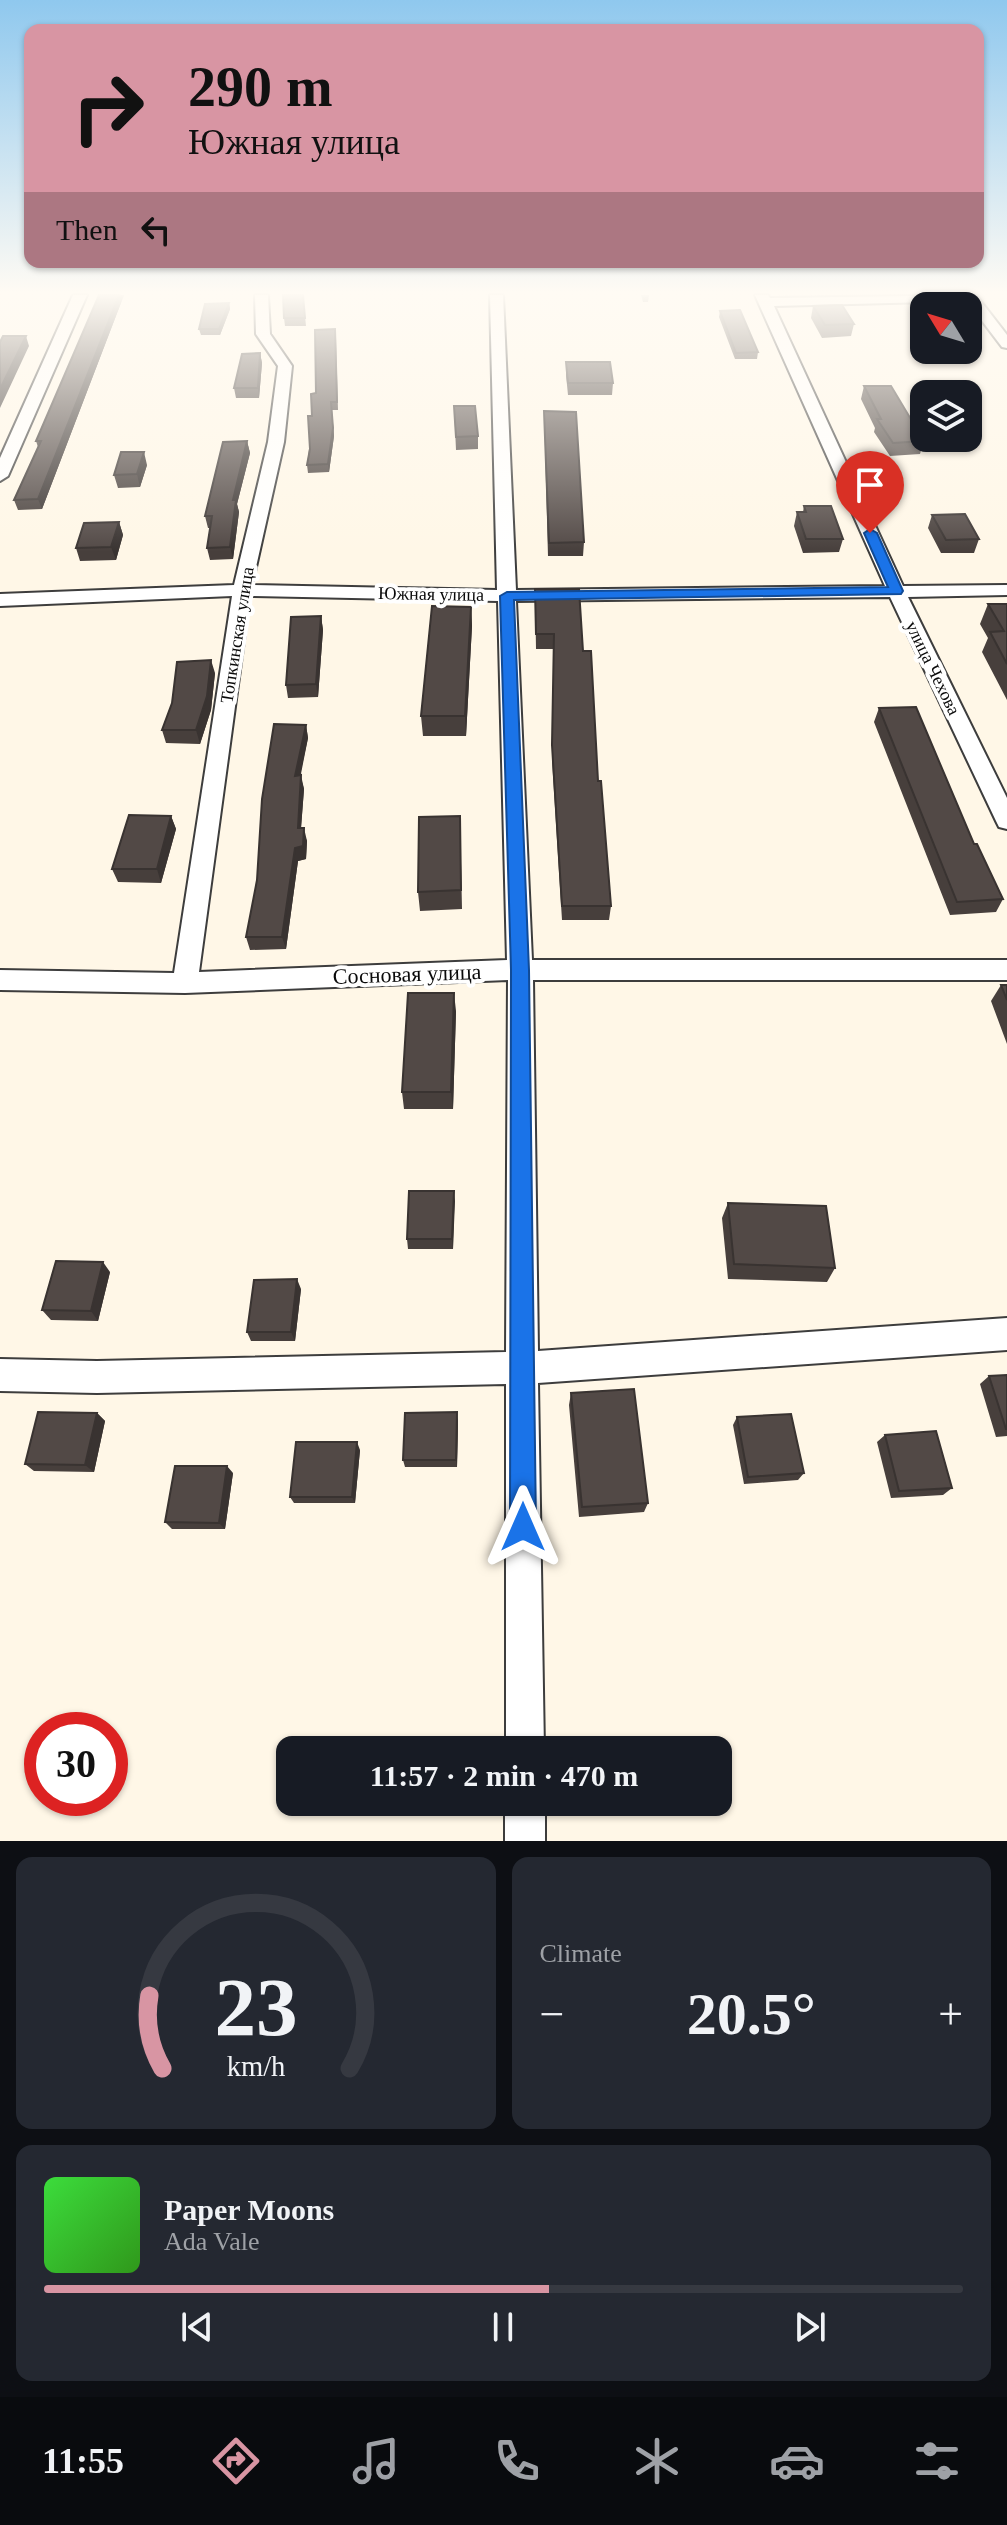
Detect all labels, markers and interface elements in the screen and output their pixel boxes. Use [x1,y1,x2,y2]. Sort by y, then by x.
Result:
icon: right [56,56,160,160]
text: 290 m [188,56,333,118]
text: Южная улица [188,122,400,162]
icon: left [134,208,178,252]
text: Then [56,213,118,246]
north arrow [910,292,982,364]
map controls [910,292,982,452]
button: layers [910,380,982,452]
pin [836,451,904,533]
icon: arrive [848,463,892,507]
street label: Топкинская улица [216,565,258,705]
street label: Южная улица [378,583,484,605]
street label: улица Чехова [902,618,964,718]
street label: Сосновая улица [332,959,482,989]
position arrow [481,1485,565,1569]
speed limit sign: 30 [24,1712,128,1816]
text: 11:57 · 2 min · 470 m [370,1759,638,1792]
text: Climate [540,1939,622,1968]
text: 23 [214,1961,297,2053]
text: 20.5° [687,1981,816,2047]
text: − [540,1990,564,2039]
text: + [938,1990,963,2039]
text: km/h [226,2051,285,2082]
text: Paper Moons [164,2193,334,2226]
text: Ada Vale [164,2227,260,2256]
icon: previous [175,2305,219,2349]
icon: pause [481,2305,525,2349]
icon: next [788,2305,832,2349]
icon: directions [208,2433,264,2489]
icon: music [348,2433,404,2489]
icon: phone [489,2433,545,2489]
icon: climate [629,2433,685,2489]
icon: car [769,2433,825,2489]
icon: filters [909,2433,965,2489]
text: 11:55 [42,2441,124,2481]

